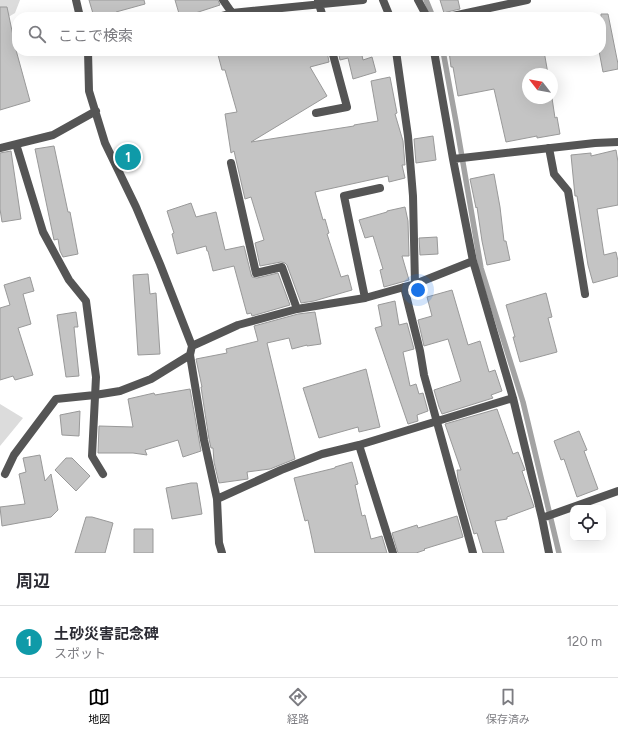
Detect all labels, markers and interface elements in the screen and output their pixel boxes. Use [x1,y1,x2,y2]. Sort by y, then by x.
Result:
search box [12,12,606,56]
icon: search [26,23,48,45]
text: ここで検索 [58,27,133,45]
north arrow [522,68,558,104]
pin: 1 [115,142,141,172]
your location [408,280,428,300]
map controls [570,505,606,541]
button: locate [570,505,606,541]
text: 周辺 [16,571,50,591]
text: 土砂災害記念碑 [54,625,159,643]
text: 1 [26,634,32,649]
text: 120 m [567,634,602,649]
text: スポット [54,646,106,661]
tab: 地図 [88,686,110,726]
tab: 経路 [287,686,309,726]
tab: 保存済み [486,686,530,726]

